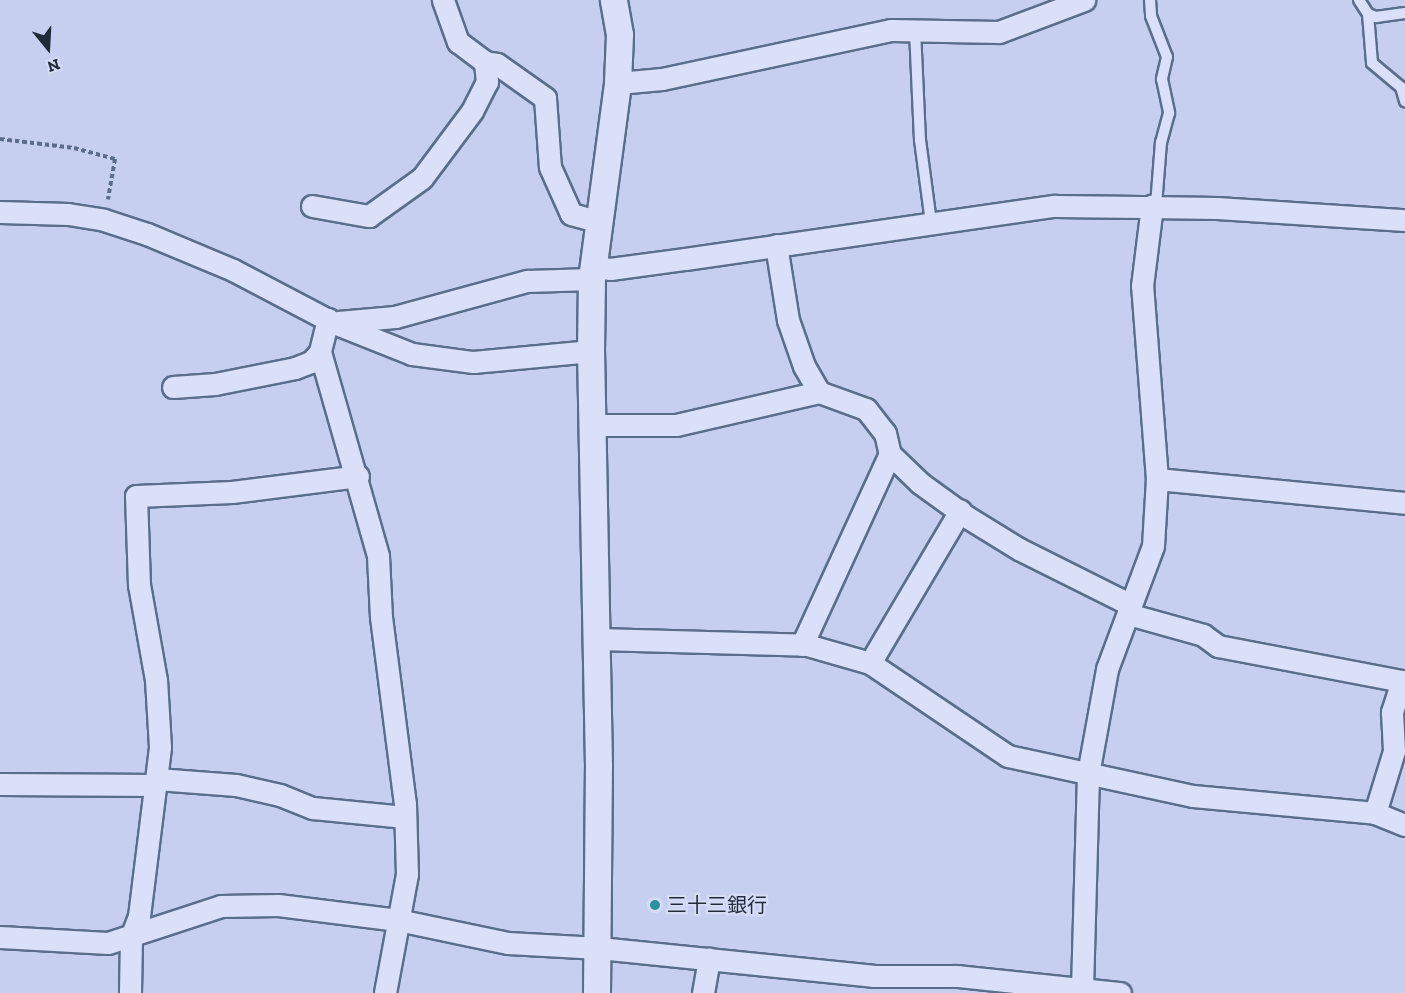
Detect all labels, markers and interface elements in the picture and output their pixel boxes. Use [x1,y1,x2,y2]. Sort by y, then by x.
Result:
north arrow [18,18,78,78]
text: N [45,55,62,77]
place label: 三十三銀行 [667,893,767,917]
marker: 三十三銀行 [648,898,662,912]

